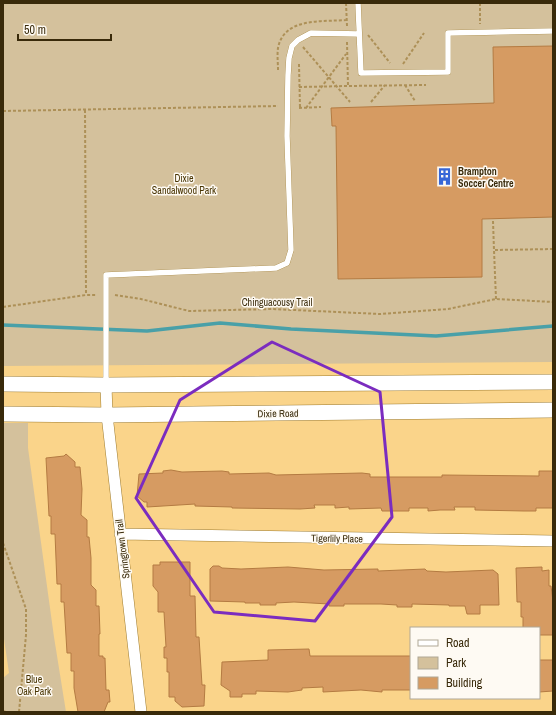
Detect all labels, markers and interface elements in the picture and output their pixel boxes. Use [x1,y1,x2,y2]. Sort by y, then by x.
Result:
scale bar [18,16,111,42]
text: 50 m [24,22,46,38]
place label: Brampton Soccer Centre [458,165,514,190]
building icon: Brampton Soccer Centre [435,167,455,187]
park label: Dixie Sandalwood Park [152,172,217,197]
street label: Chinguacousy Trail [242,296,313,309]
street label: Dixie Road [257,407,299,420]
street label: Springtown Trail [112,518,133,579]
street label: Tigerlily Place [311,532,363,545]
legend [410,627,540,699]
text: Road [446,635,470,651]
text: Park [446,655,466,671]
park label: Blue Oak Park [17,673,52,698]
text: Building [446,675,483,691]

